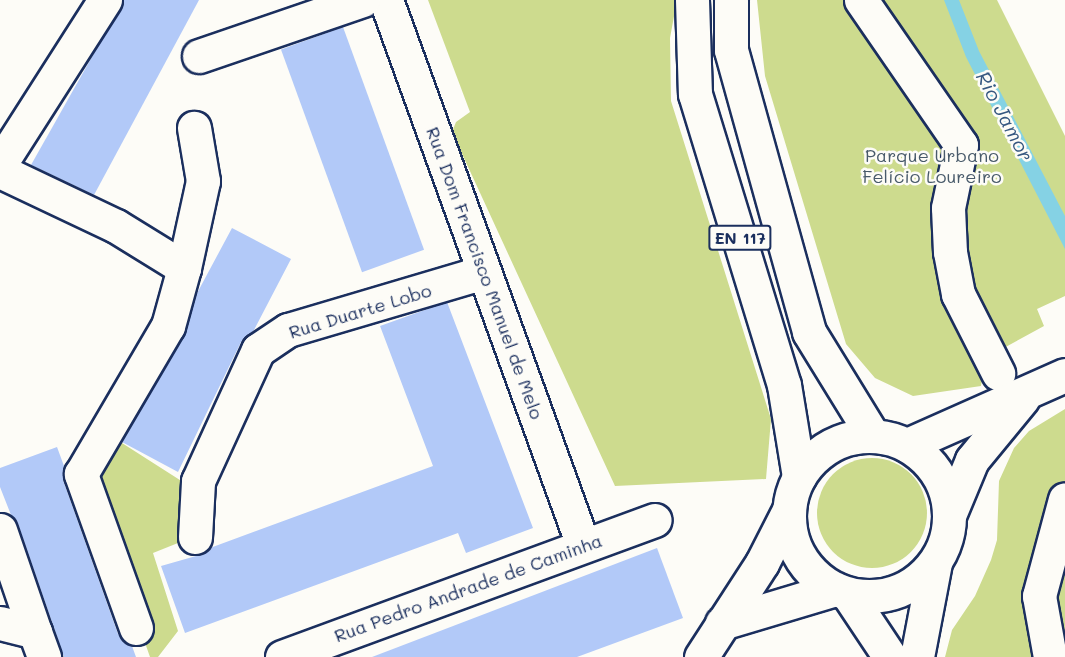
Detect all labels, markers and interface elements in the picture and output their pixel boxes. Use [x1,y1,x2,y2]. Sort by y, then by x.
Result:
water label: Rio Jamor [971,67,1039,165]
street label: Rua Dom Francisco Manuel de Melo [422,124,548,422]
park label: Parque Urbano Felício Loureiro [862,145,1002,188]
road number: EN 117 [707,225,773,251]
street label: Rua Duarte Lobo [286,279,434,343]
street label: Rua Pedro Andrade de Caminha [331,529,605,647]

